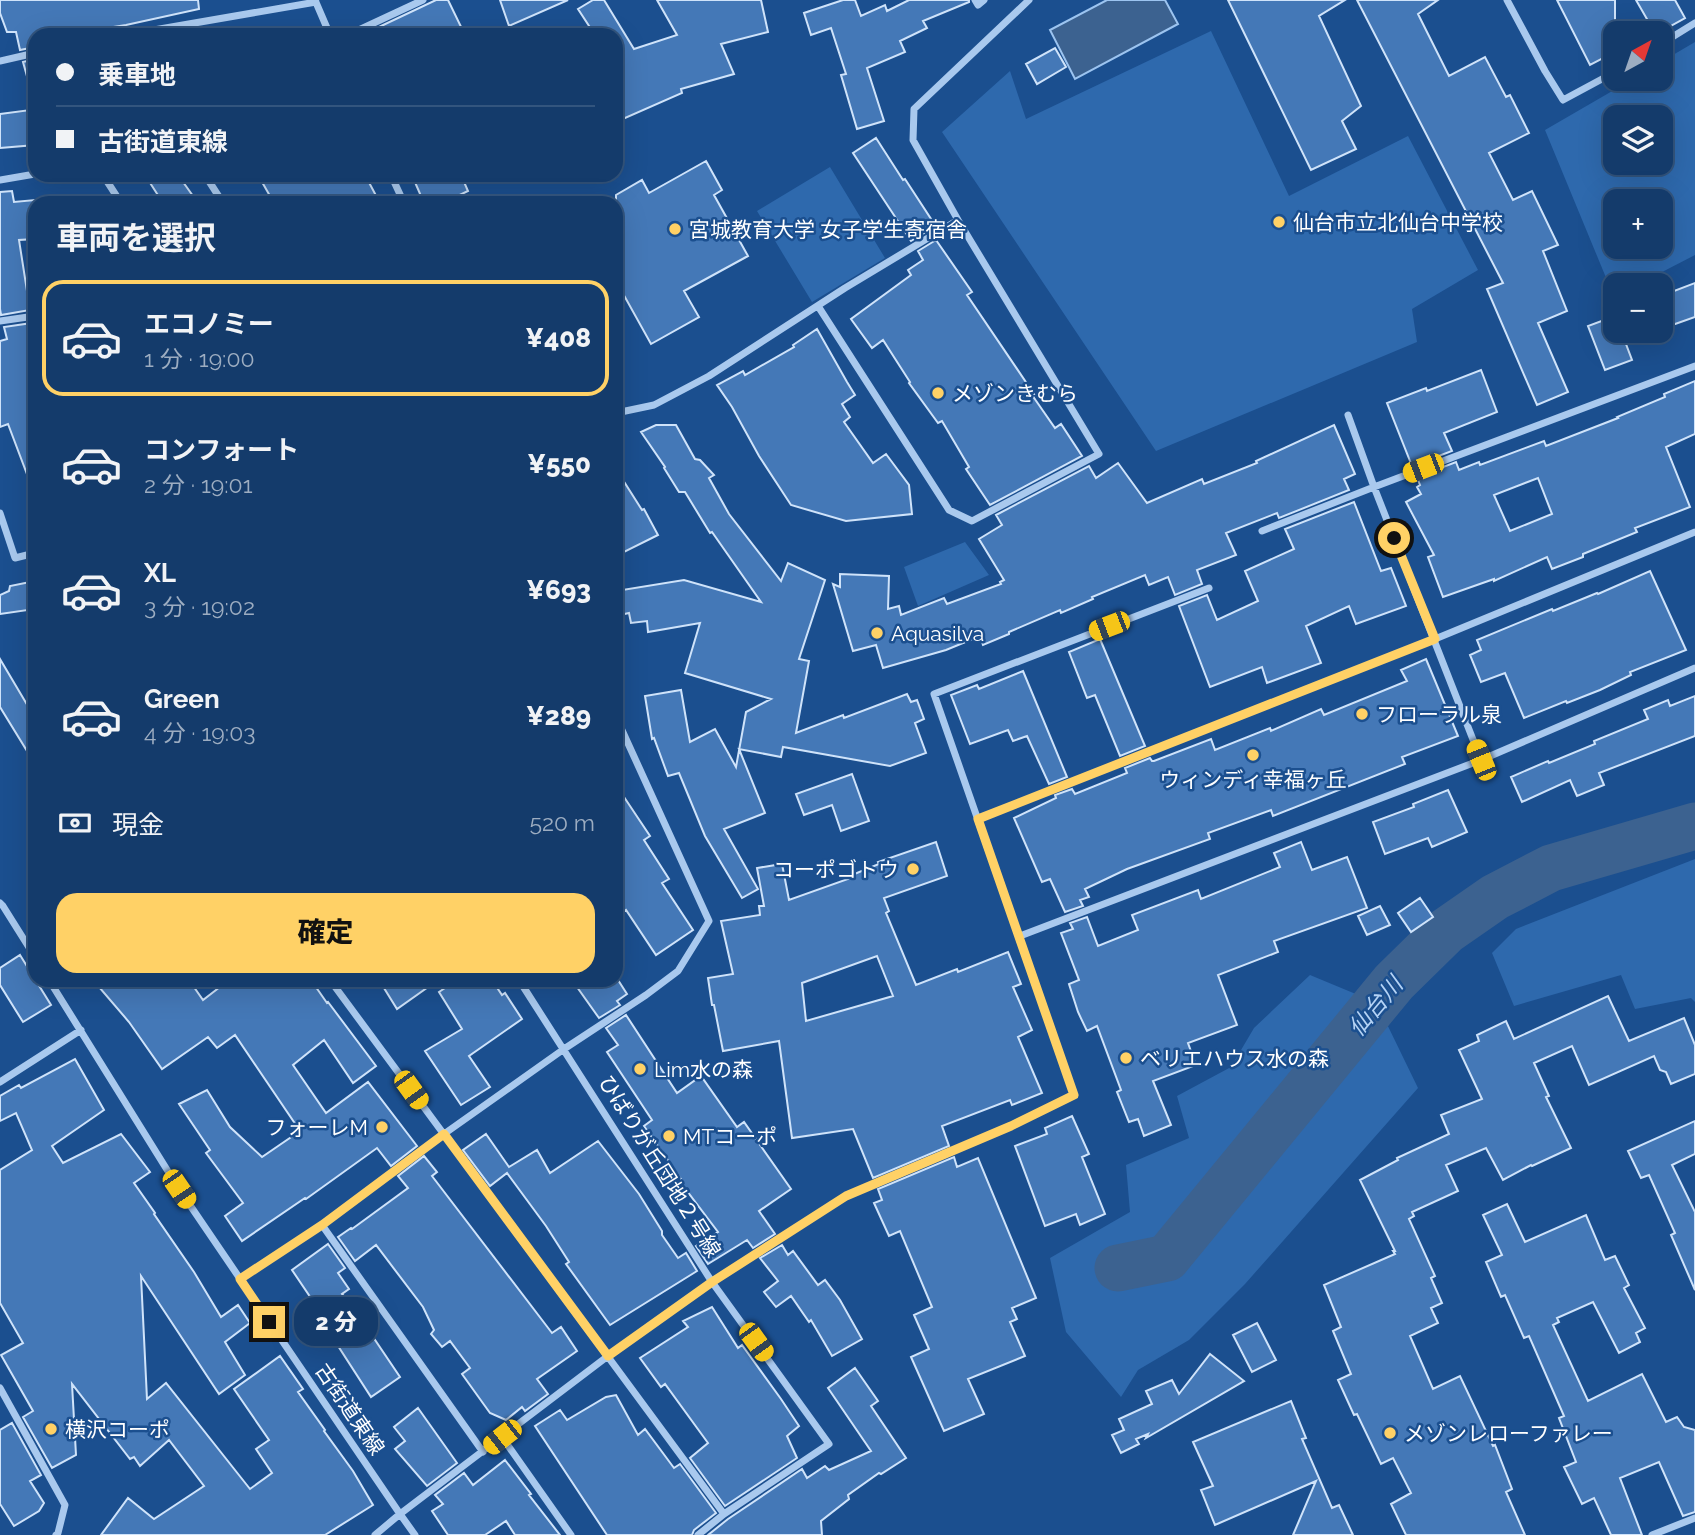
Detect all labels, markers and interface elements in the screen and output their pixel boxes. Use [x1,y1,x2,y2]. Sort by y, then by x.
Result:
north arrow [1603,21,1673,91]
map controls [1603,21,1673,343]
text: 乗車地 [98,60,176,90]
button: layers [1603,105,1673,175]
text: 古街道東線 [98,127,228,157]
button: + [1603,189,1673,259]
place label: 仙台市立北仙台中学校 [1293,210,1503,235]
marker: 仙台市立北仙台中学校 [1271,214,1287,230]
place label: 宮城教育大学 女子学生寄宿舎 [689,217,967,242]
text: 車両を選択 [56,219,216,256]
marker: 宮城教育大学 女子学生寄宿舎 [667,221,683,237]
button: − [1603,273,1673,343]
icon: car [60,307,123,370]
text: エコノミー [144,309,274,339]
text: ¥408 [525,323,591,353]
text: 1 分 · 19:00 [144,345,255,372]
place label: メゾンきむら [952,381,1078,406]
marker: メゾンきむら [930,385,946,401]
icon: car [60,433,123,496]
text: コンフォート [144,435,299,465]
text: ¥550 [527,449,591,479]
car [1400,451,1447,485]
text: 2 分 · 19:01 [144,471,253,498]
route start [1378,522,1410,554]
text: XL [144,558,176,588]
icon: car [60,559,123,622]
text: ¥693 [526,575,591,605]
text: 3 分 · 19:02 [144,593,255,620]
car [1086,609,1133,643]
place label: Aquasilva [891,621,984,646]
marker: Aquasilva [869,625,885,641]
text: Green [144,684,220,714]
icon: car [60,685,123,748]
text: ¥289 [526,701,591,731]
place label: フローラル泉 [1376,702,1502,727]
marker: フローラル泉 [1354,706,1370,722]
text: 4 分 · 19:03 [144,719,256,746]
car [1464,737,1499,783]
marker: ウィンディ幸福ヶ丘 [1245,747,1261,763]
place label: ウィンディ幸福ヶ丘 [1159,767,1347,792]
icon: cash [56,804,94,842]
text: 520 m [529,809,595,836]
text: 現金 [112,810,164,840]
place label: コーポゴトウ [773,857,899,882]
marker: コーポゴトウ [905,861,921,877]
button: 確定 [56,893,595,973]
water label: 仙台川 [1342,969,1409,1041]
place label: ベリエハウス水の森 [1140,1046,1329,1071]
marker: ベリエハウス水の森 [1118,1050,1134,1066]
place label: Lim水の森 [654,1057,753,1082]
marker: Lim水の森 [632,1061,648,1077]
car [391,1067,432,1113]
street label: ひばりが丘団地２号線 [594,1070,726,1262]
place label: フォーレM [266,1115,368,1140]
marker: フォーレM [374,1119,390,1135]
place label: MTコーポ [683,1124,777,1149]
marker: MTコーポ [661,1128,677,1144]
car [159,1166,200,1212]
callout: 2 分 [294,1298,378,1346]
route end [253,1306,285,1338]
text: 2 分 [315,1308,357,1335]
car [736,1319,777,1365]
street label: 古街道東線 [310,1358,390,1460]
car [479,1416,526,1458]
place label: 横沢コーポ [65,1417,170,1442]
marker: 横沢コーポ [43,1421,59,1437]
place label: メゾンレローファレー [1404,1421,1613,1446]
marker: メゾンレローファレー [1382,1425,1398,1441]

